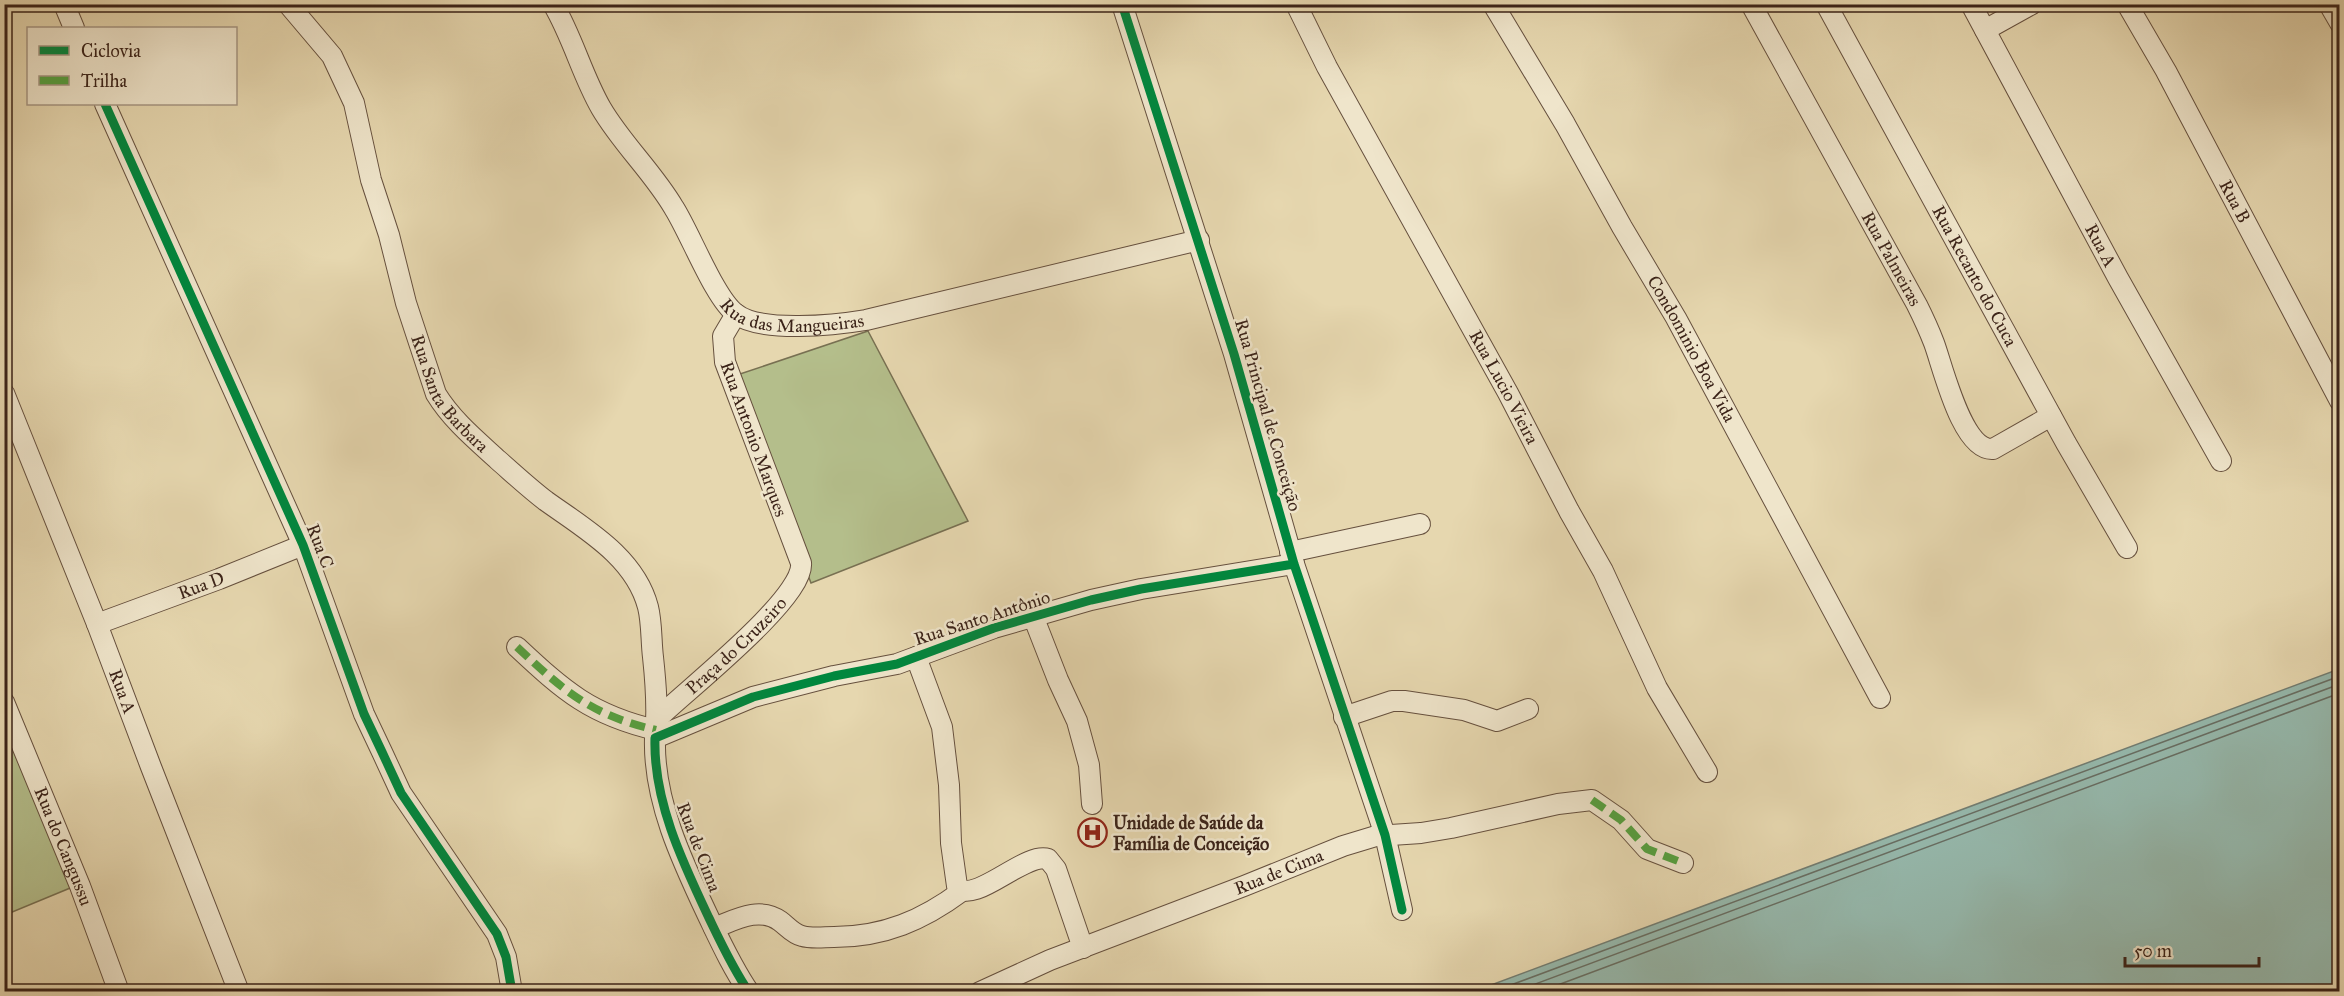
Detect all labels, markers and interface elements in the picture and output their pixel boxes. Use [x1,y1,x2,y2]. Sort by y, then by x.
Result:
legend [27,27,237,105]
text: Ciclovia [81,40,141,62]
text: Trilha [81,70,127,92]
street label: Rua B [2214,176,2255,227]
street label: Rua Recanto do Cuca [1927,202,2022,351]
street label: Rua Palmeiras [1857,208,1926,310]
street label: Rua A [2080,220,2121,271]
street label: Condominio Boa Vida [1642,272,1741,426]
street label: Rua das Mangueiras [715,294,865,338]
street label: Rua Principal de Conceição [1230,316,1306,514]
street label: Rua Lucio Vieira [1464,326,1544,448]
street label: Rua Santa Barbara [406,332,493,457]
street label: Rua Antonio Marques [715,358,792,520]
street label: Rua C [302,521,338,571]
street label: Rua D [175,567,227,604]
street label: Rua Santo Antônio [911,586,1053,650]
street label: Praça do Cruzeiro [681,593,791,699]
street label: Rua A [104,666,141,717]
street label: Rua do Cangussu [29,784,97,909]
street label: Rua de Cima [672,799,726,895]
place label: Unidade de Saúde da Família de Conceição [1113,812,1269,856]
hospital icon: Unidade de Saúde da Família de Conceição [1076,817,1108,849]
street label: Rua de Cima [1231,844,1327,900]
scale bar [2125,930,2258,968]
text: 50 m [2134,940,2172,962]

